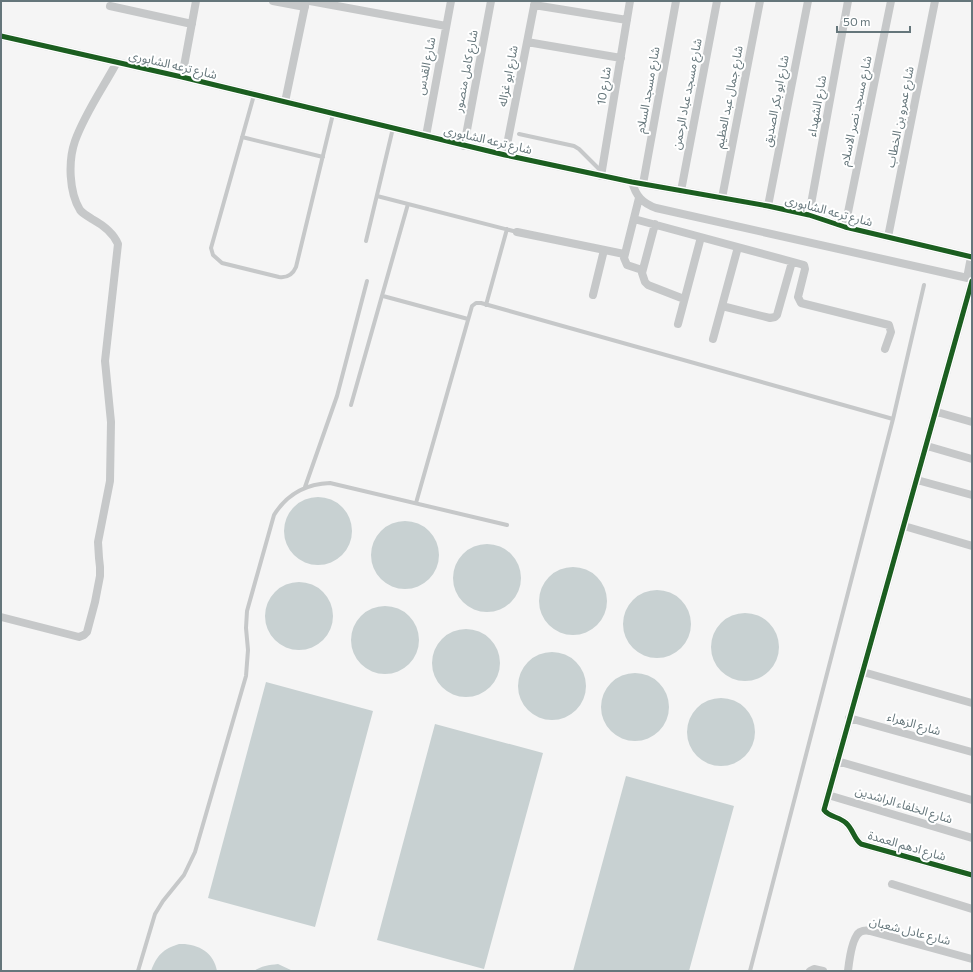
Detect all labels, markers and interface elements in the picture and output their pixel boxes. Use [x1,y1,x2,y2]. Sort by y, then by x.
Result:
scale bar [837,8,910,34]
text: 50 m [843,14,871,28]
street label: شارع كامل منصور [450,29,483,115]
street label: شارع القدس [413,36,440,96]
street label: شارع مسجد عباد الرحمن [668,37,707,151]
street label: شارع ابو غزاله [494,44,523,108]
street label: شارع جمال عبد العظيم [711,44,748,150]
street label: شارع مسجد السلام [633,45,664,135]
street label: شارع ترعه الشابورى [127,47,219,84]
street label: شارع ابو بكر الصديق [759,54,794,148]
street label: شارع مسجد نصر الاسلام [836,54,876,168]
street label: شارع عمرو بن الخطاب [882,65,919,169]
street label: شارع 10 [593,66,616,106]
street label: شارع الشهداء [804,74,831,138]
street label: شارع ترعه الشابورى [442,122,534,159]
street label: شارع ترعه الشابورى [783,192,875,231]
street label: شارع الزهراء [885,709,943,740]
street label: شارع الخلفاء الراشدين [853,783,955,828]
street label: شارع ادهم العمدة [866,827,948,866]
street label: شارع عادل شعبان [868,913,952,950]

